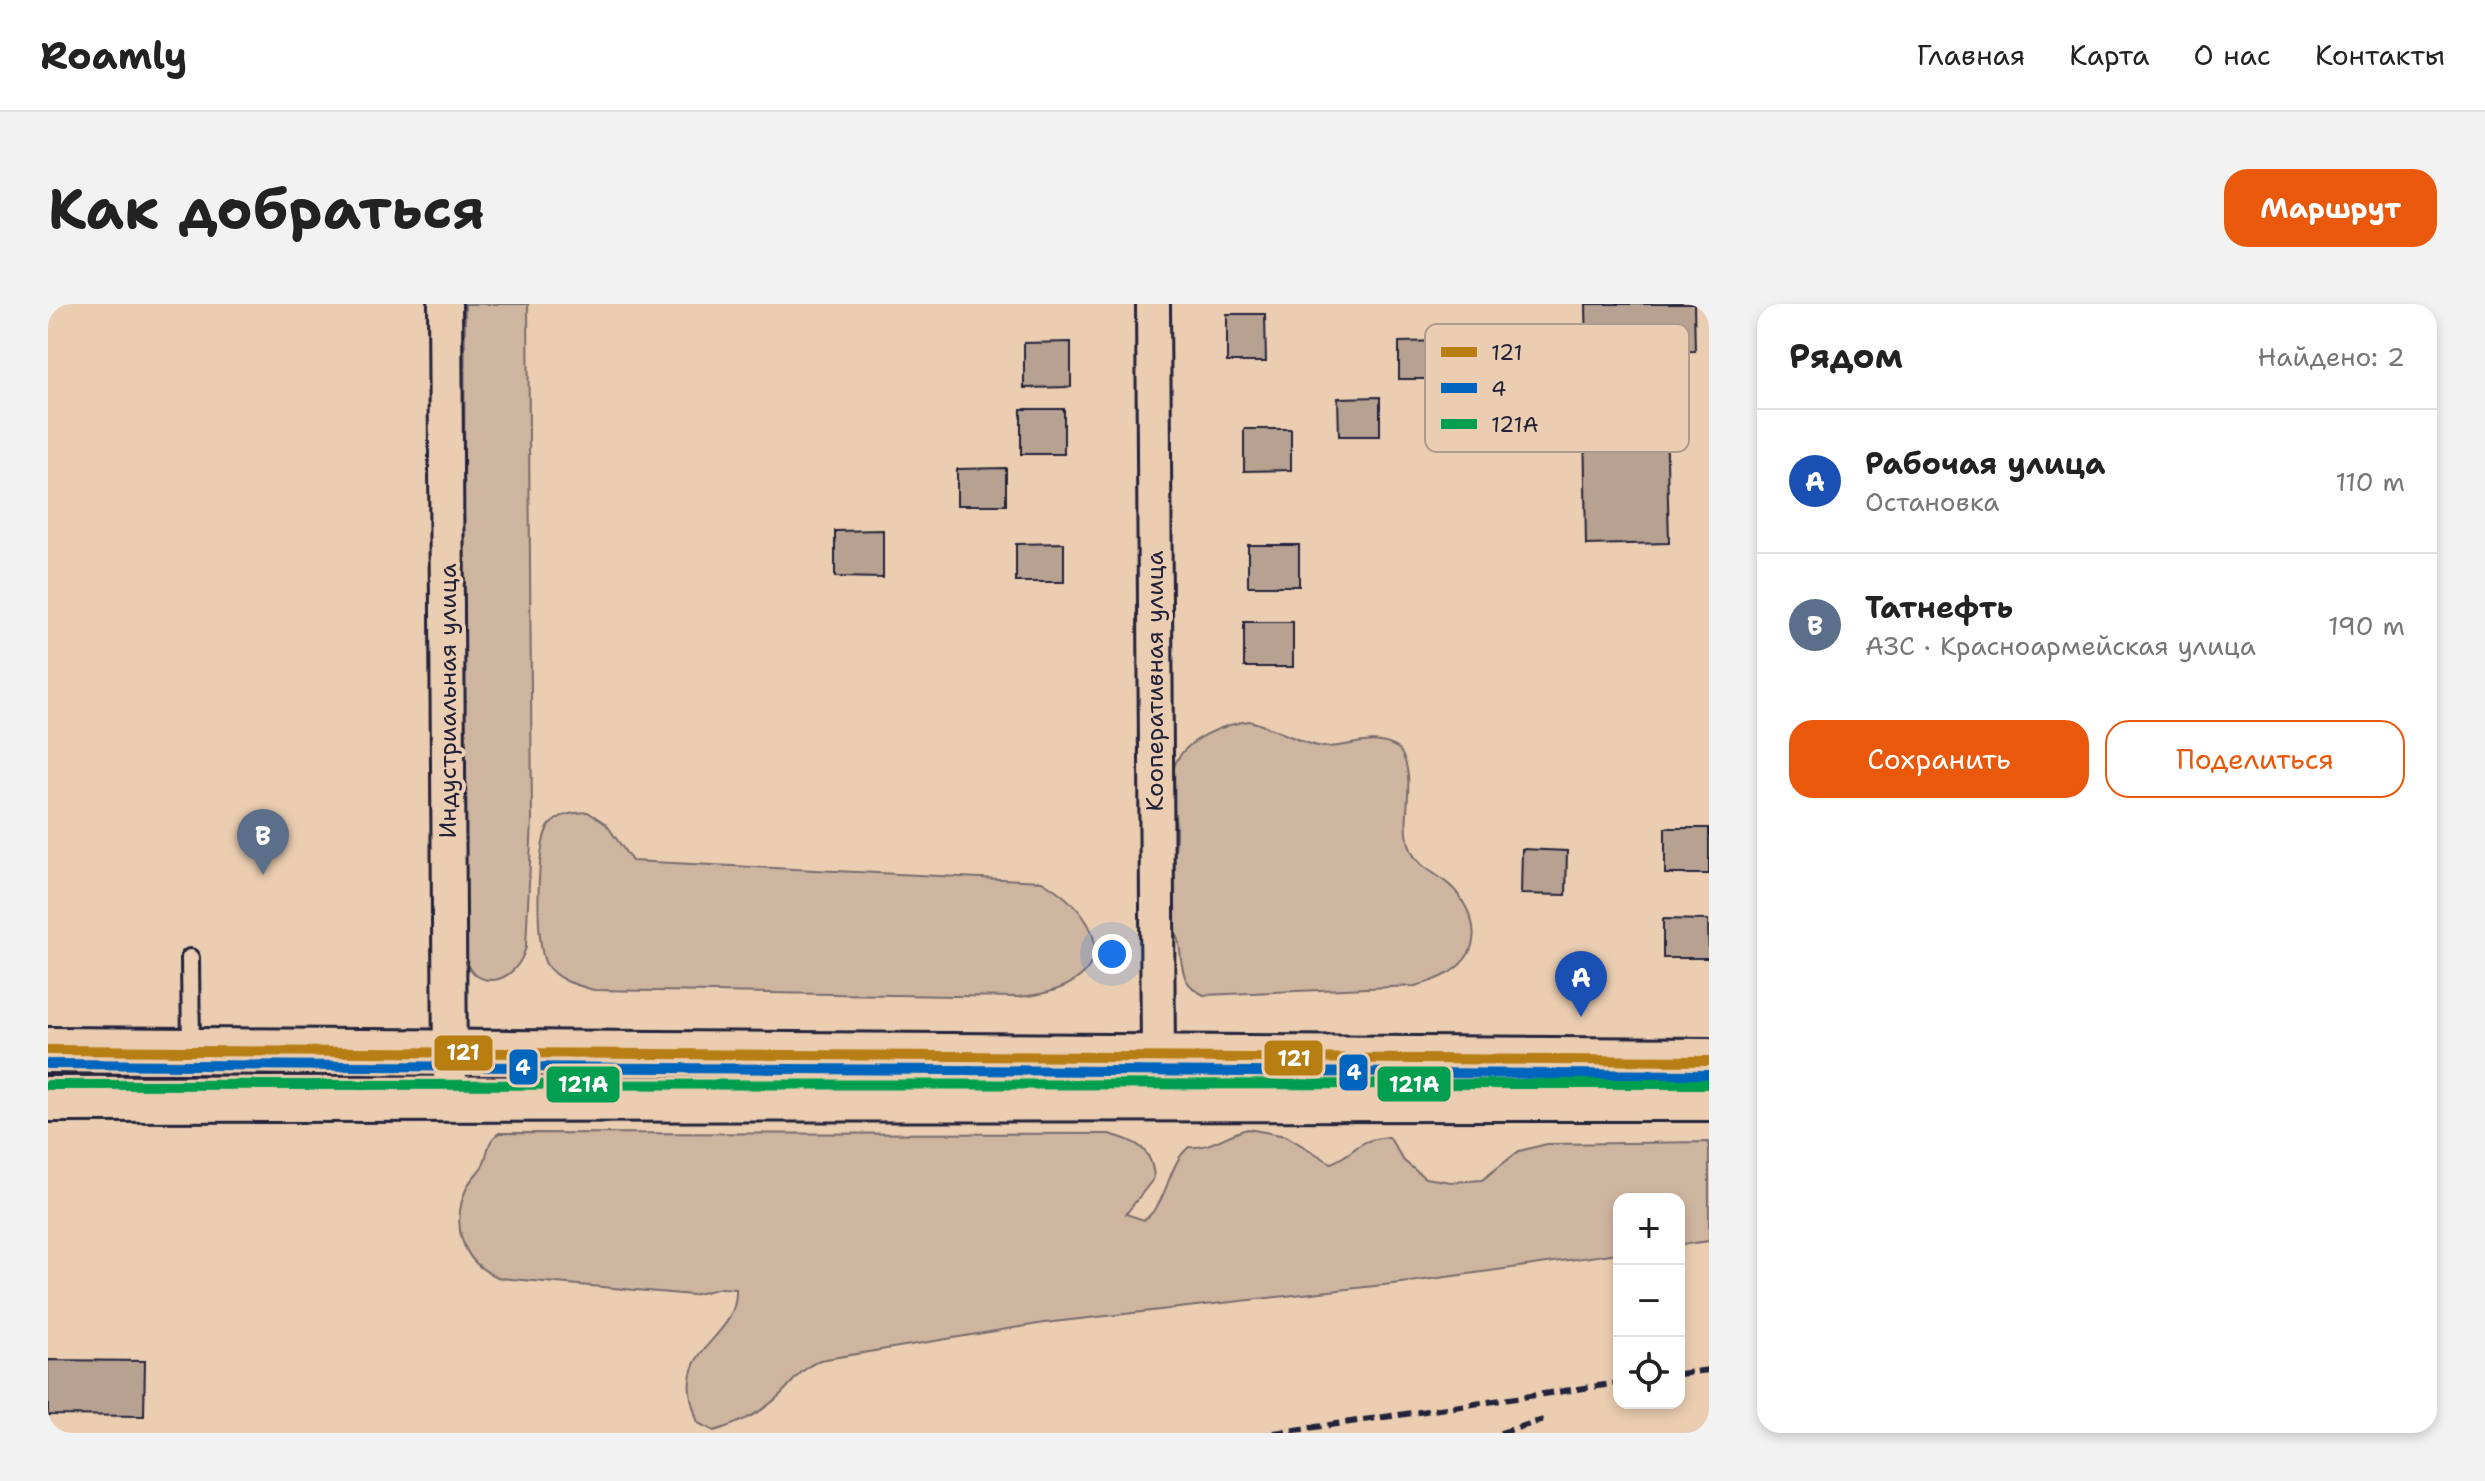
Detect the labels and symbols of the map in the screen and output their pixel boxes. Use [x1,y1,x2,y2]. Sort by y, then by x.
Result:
legend [1425,324,1689,452]
text: 121 [1491,338,1523,367]
text: 4 [1491,374,1506,403]
text: 121А [1491,410,1539,439]
street label: Кооперативная улица [1139,550,1171,812]
street label: Индустриальная улица [432,563,464,839]
pin: B [237,809,289,875]
your location [1092,934,1132,974]
pin: A [1555,951,1607,1017]
line badge: 121 [433,1034,494,1072]
text: 121 [446,1038,480,1067]
line badge: 121 [1263,1039,1324,1077]
text: 121 [1277,1044,1311,1073]
line badge: 4 [508,1048,539,1086]
text: 4 [515,1053,531,1082]
line badge: 4 [1338,1053,1369,1092]
text: 4 [1346,1058,1362,1087]
line badge: 121А [545,1065,621,1104]
line badge: 121А [1376,1065,1452,1103]
text: 121А [558,1070,608,1099]
text: 121А [1389,1070,1439,1099]

